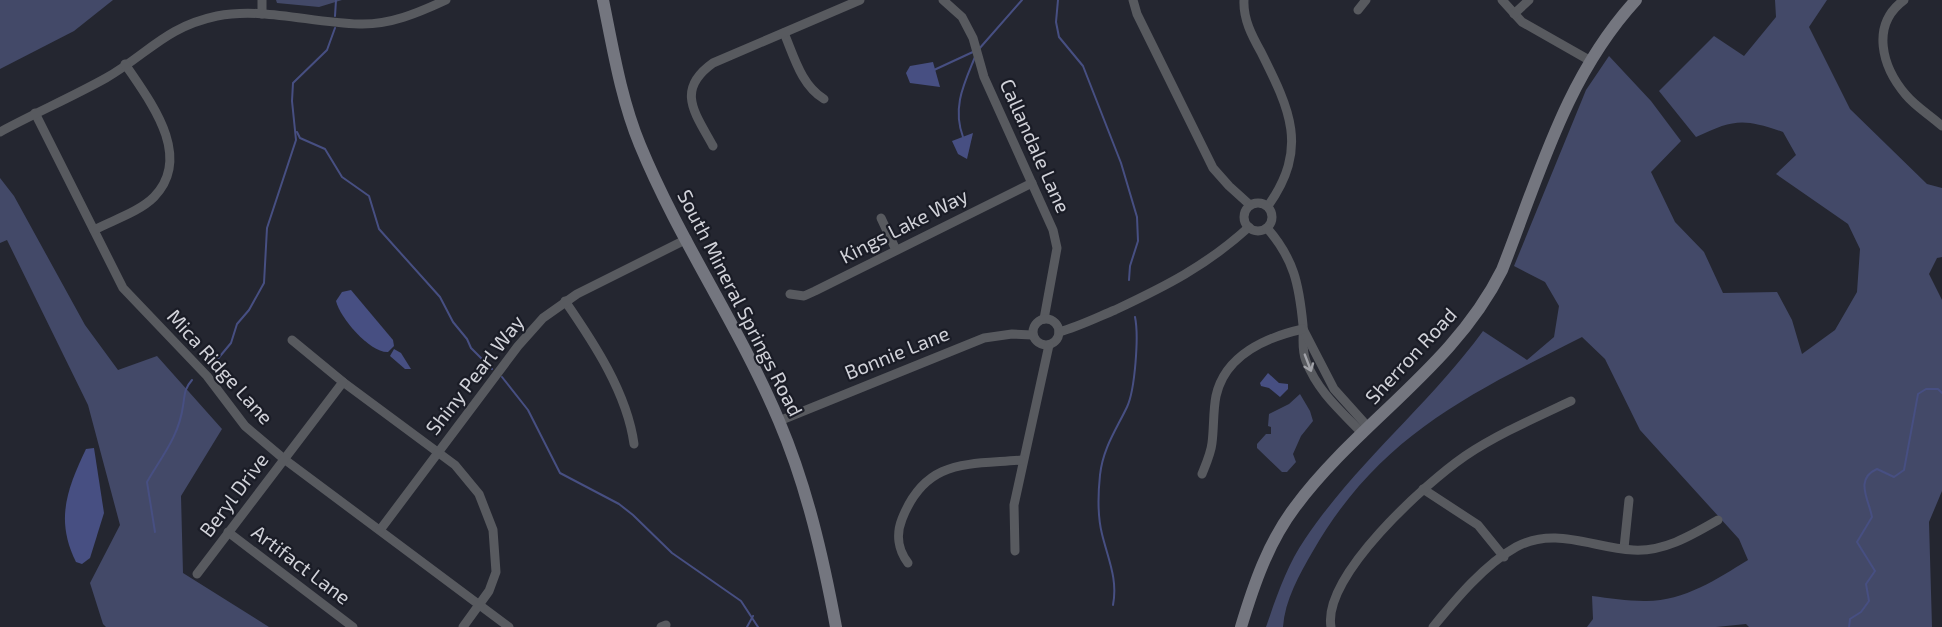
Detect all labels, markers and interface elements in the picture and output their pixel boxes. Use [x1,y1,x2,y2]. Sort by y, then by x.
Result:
street label: Callandale Lane [996,75,1076,216]
street label: Kings Lake Way [835,182,972,268]
street label: South Mineral Springs Road [673,185,808,420]
street label: Sherron Road [1360,302,1461,408]
street label: Mica Ridge Lane [163,304,279,429]
street label: Shiny Pearl Way [420,309,529,439]
street label: Bonnie Lane [841,320,952,384]
one-way arrow [1303,353,1314,371]
street label: Beryl Drive [194,448,273,541]
street label: Artifact Lane [248,519,356,609]

